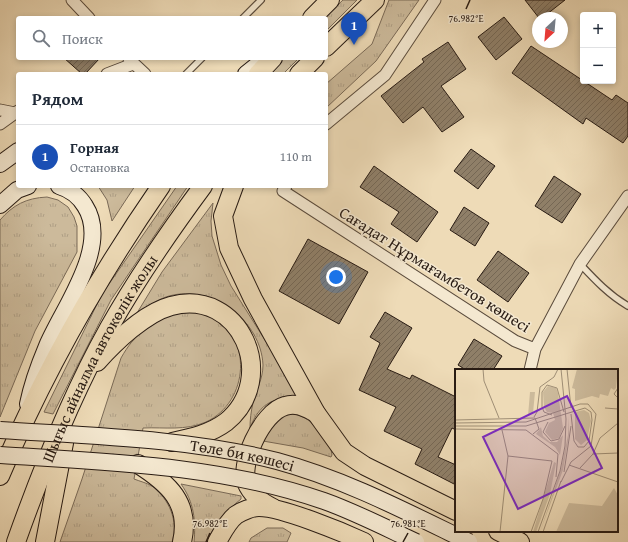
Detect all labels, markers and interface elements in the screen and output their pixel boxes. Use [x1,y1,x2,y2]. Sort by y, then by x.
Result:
text: 76.982°E [448,11,484,26]
pin: 1 [341,12,367,45]
north arrow [532,12,568,48]
map controls [580,12,616,84]
button: + [580,12,616,48]
search box [16,16,328,60]
icon: search [30,27,52,49]
text: Поиск [62,28,103,49]
button: − [580,48,616,84]
text: Рядом [32,86,83,111]
text: Горная [70,137,119,158]
text: 1 [42,147,48,166]
text: 110 m [280,147,312,166]
text: Остановка [70,158,130,177]
street label: Сағадат Нұрмағамбетов көшесі [335,200,536,338]
street label: Шығыс айналма автокөлік жолы [35,250,163,466]
your location [326,267,346,287]
inset map [455,369,618,532]
street label: Төле би көшесі [189,433,298,478]
text: 76.982°E [192,516,228,531]
text: 76.981°E [390,516,426,531]

